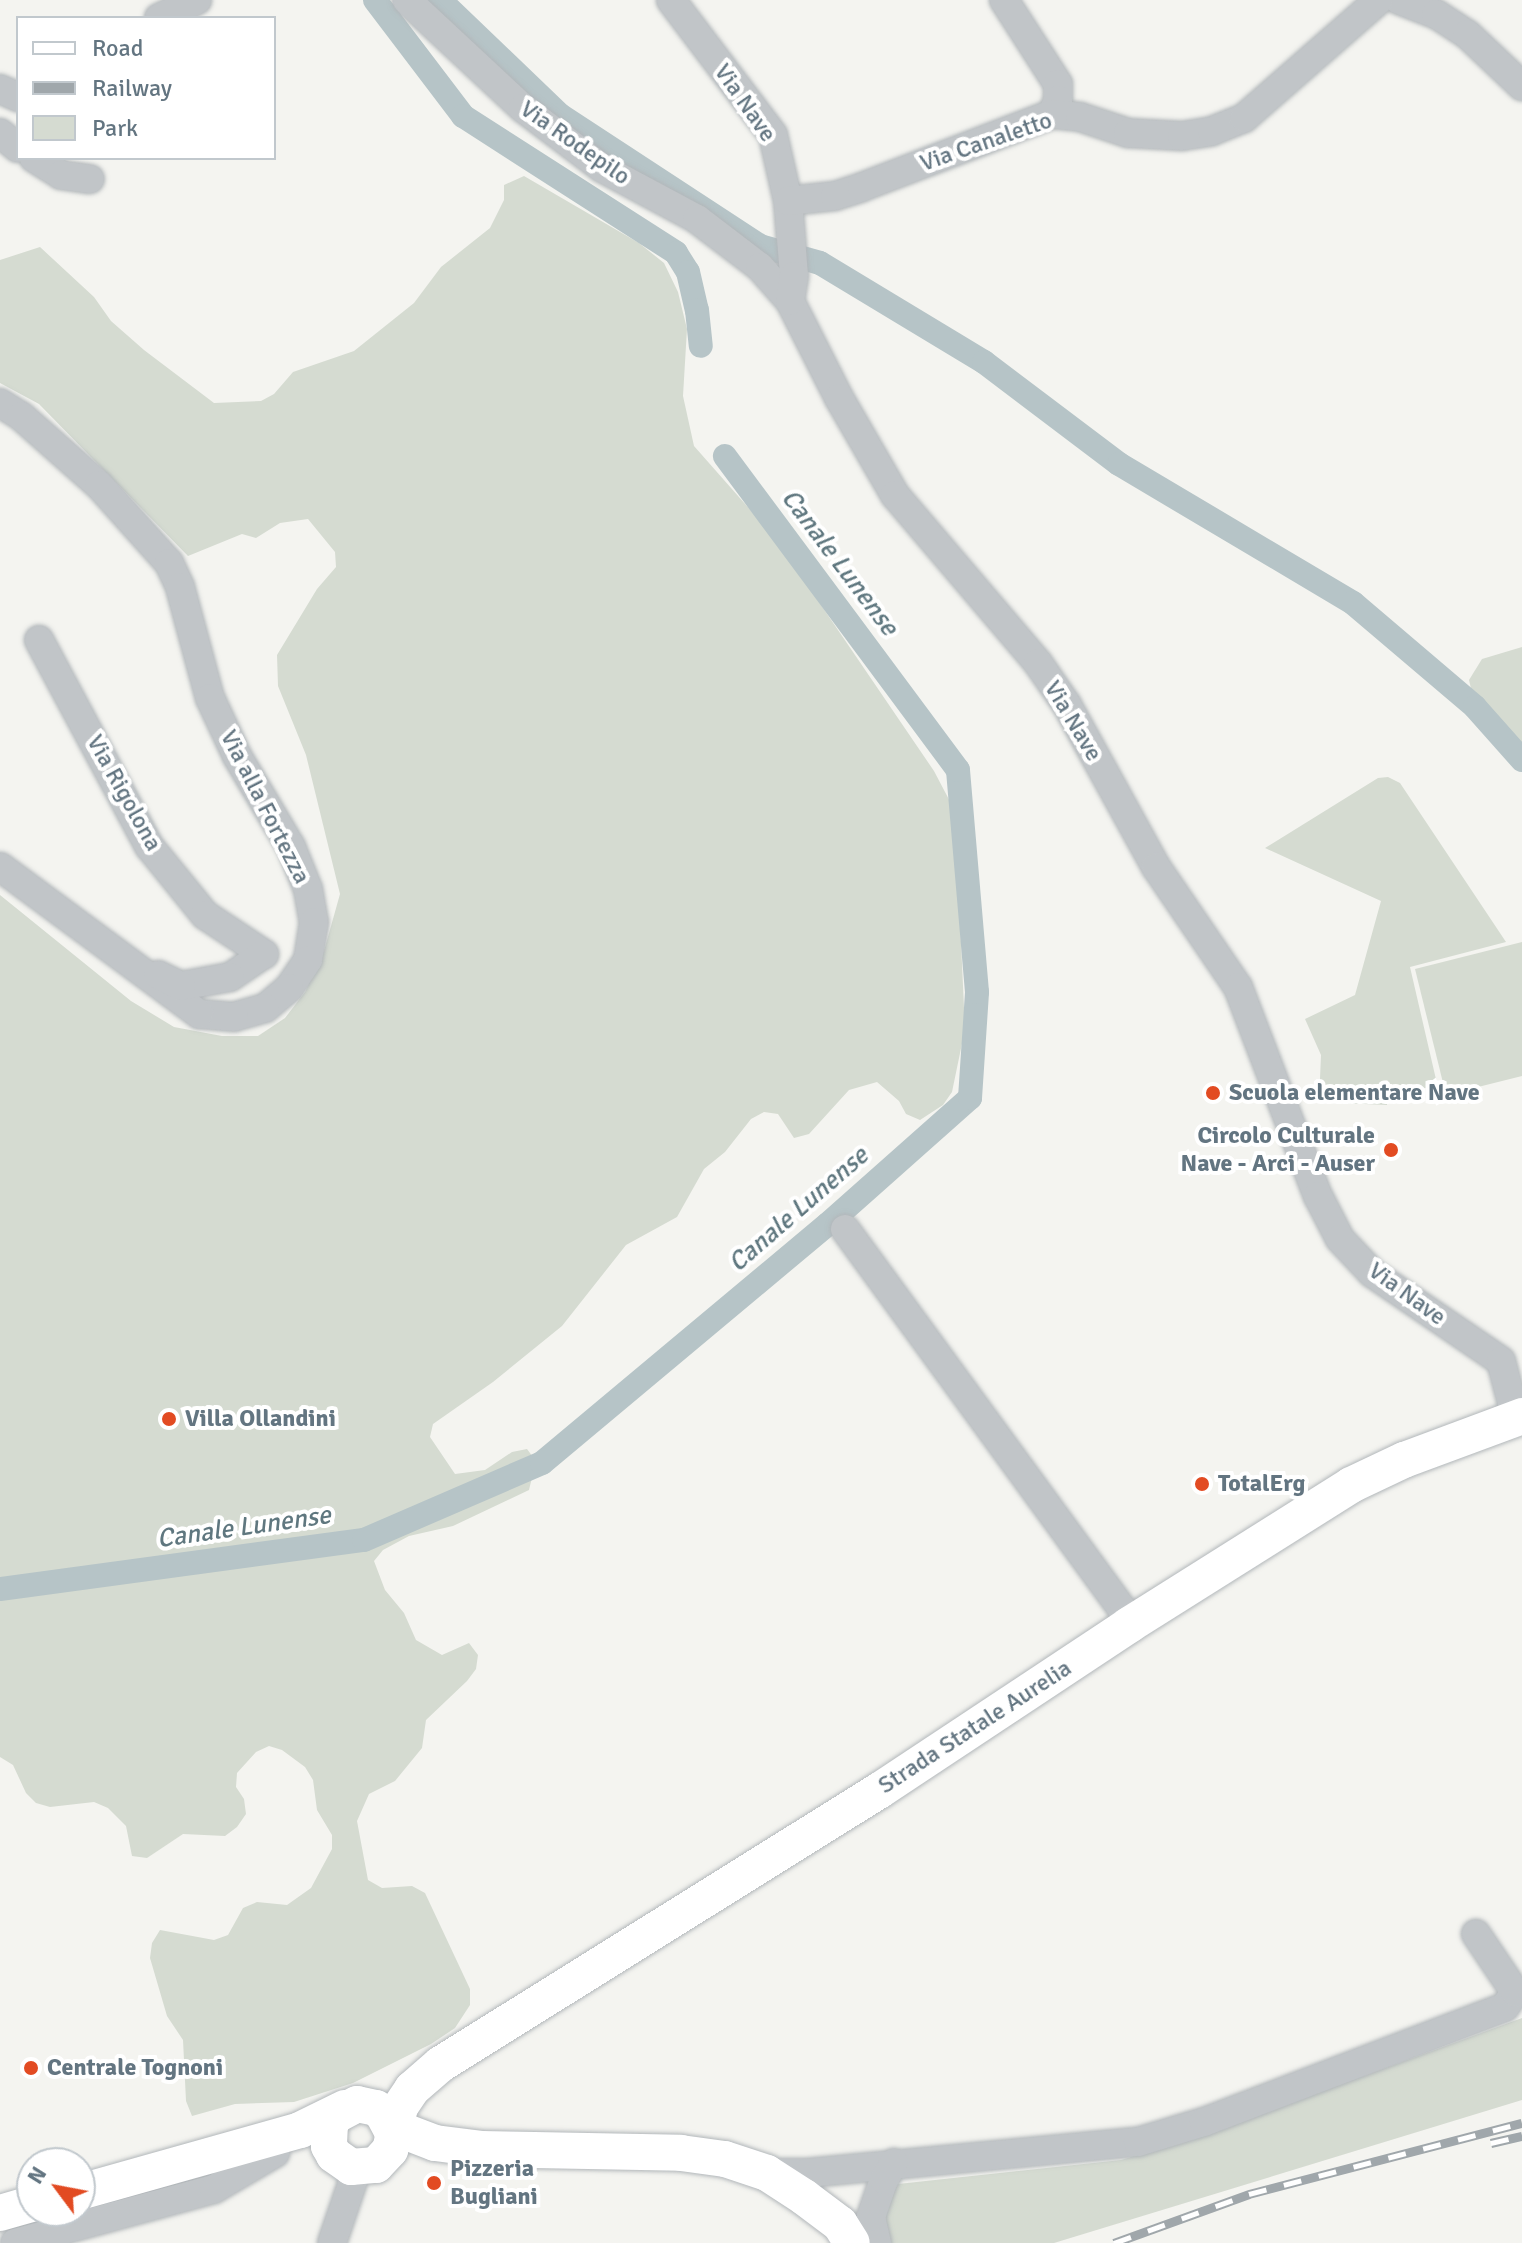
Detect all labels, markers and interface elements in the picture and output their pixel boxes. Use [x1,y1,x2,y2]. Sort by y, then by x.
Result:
legend [16,16,276,160]
text: Road [92,33,143,63]
street label: Via Nave [708,59,782,147]
text: Railway [92,73,172,103]
street label: Via Rodepilo [514,95,636,191]
street label: Via Canaletto [916,106,1056,178]
text: Park [92,113,138,143]
water label: Canale Lunense [774,484,904,642]
street label: Via Nave [1038,676,1108,766]
street label: Via alla Fortezza [214,725,316,889]
street label: Via Rigolona [80,730,168,856]
place label: Scuola elementare Nave [1229,1079,1480,1107]
marker: Scuola elementare Nave [1204,1084,1222,1102]
place label: Circolo Culturale Nave - Arci - Auser [1181,1122,1375,1178]
water label: Canale Lunense [723,1141,875,1279]
marker: Circolo Culturale Nave - Arci - Auser [1382,1141,1400,1159]
street label: Via Nave [1363,1256,1451,1332]
place label: Villa Ollandini [185,1405,336,1433]
marker: Villa Ollandini [160,1410,178,1428]
place label: TotalErg [1218,1470,1305,1498]
marker: TotalErg [1193,1475,1211,1493]
water label: Canale Lunense [155,1500,333,1556]
street label: Strada Statale Aurelia [873,1654,1077,1800]
place label: Centrale Tognoni [47,2054,223,2082]
marker: Centrale Tognoni [22,2059,40,2077]
north arrow [16,2147,96,2227]
place label: Pizzeria Bugliani [450,2155,538,2211]
text: N [21,2161,52,2189]
marker: Pizzeria Bugliani [425,2174,443,2192]

